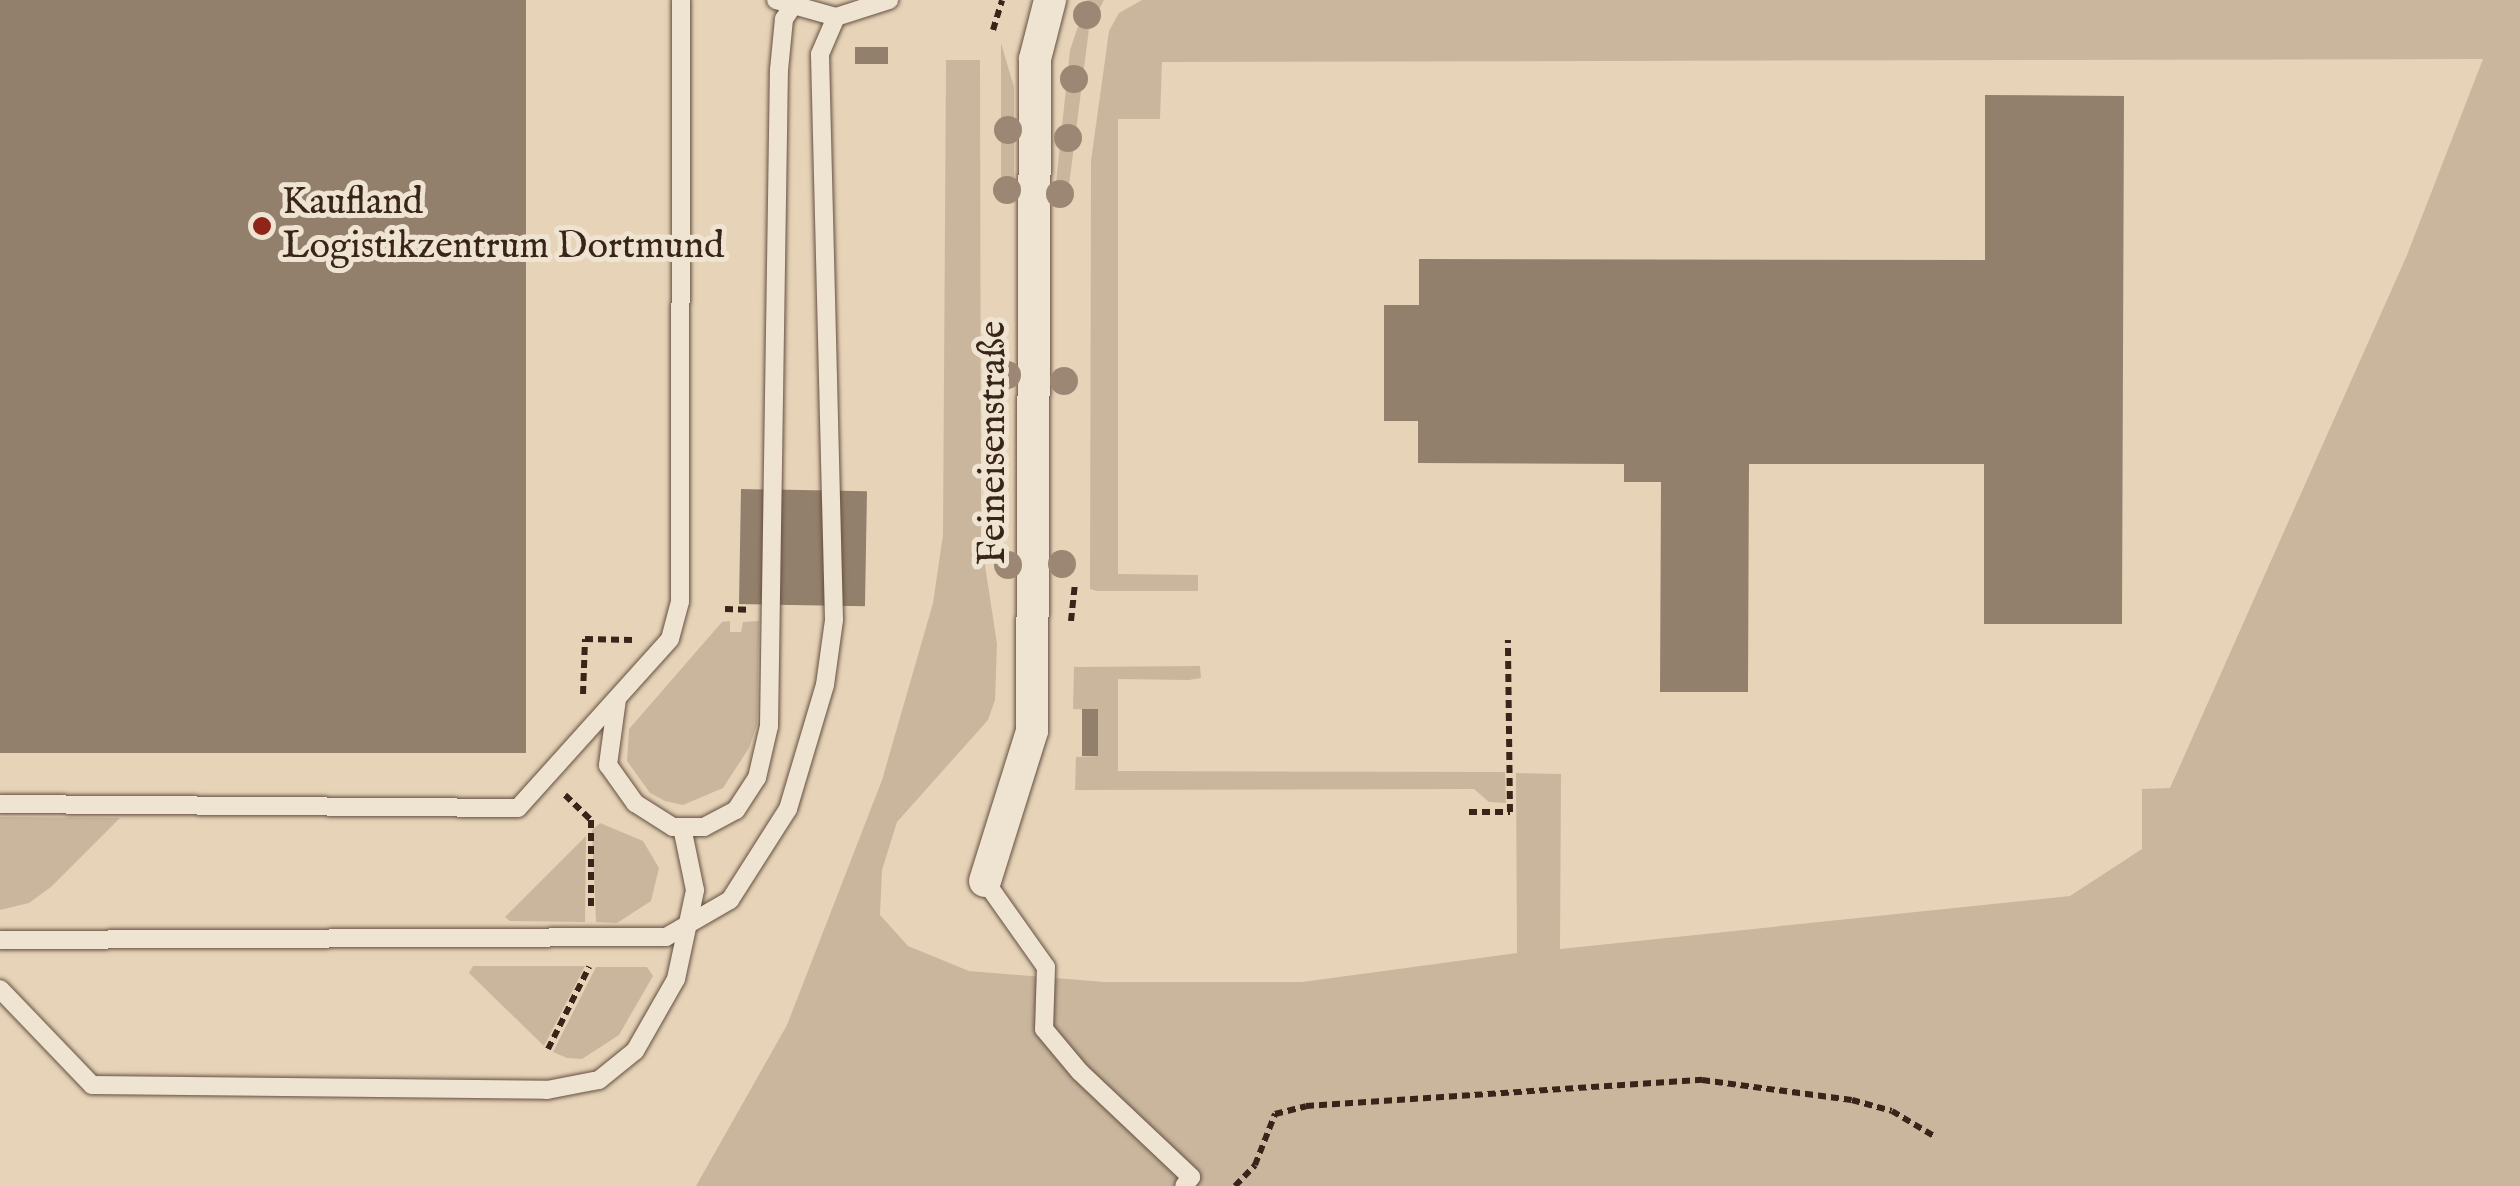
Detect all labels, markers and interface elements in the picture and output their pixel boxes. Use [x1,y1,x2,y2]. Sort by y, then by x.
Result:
place label: Kaufland Logistikzentrum Dortmund [282,181,724,270]
marker: Kaufland Logistikzentrum Dortmund [251,215,273,237]
street label: Feineisenstraße [972,321,1018,565]

